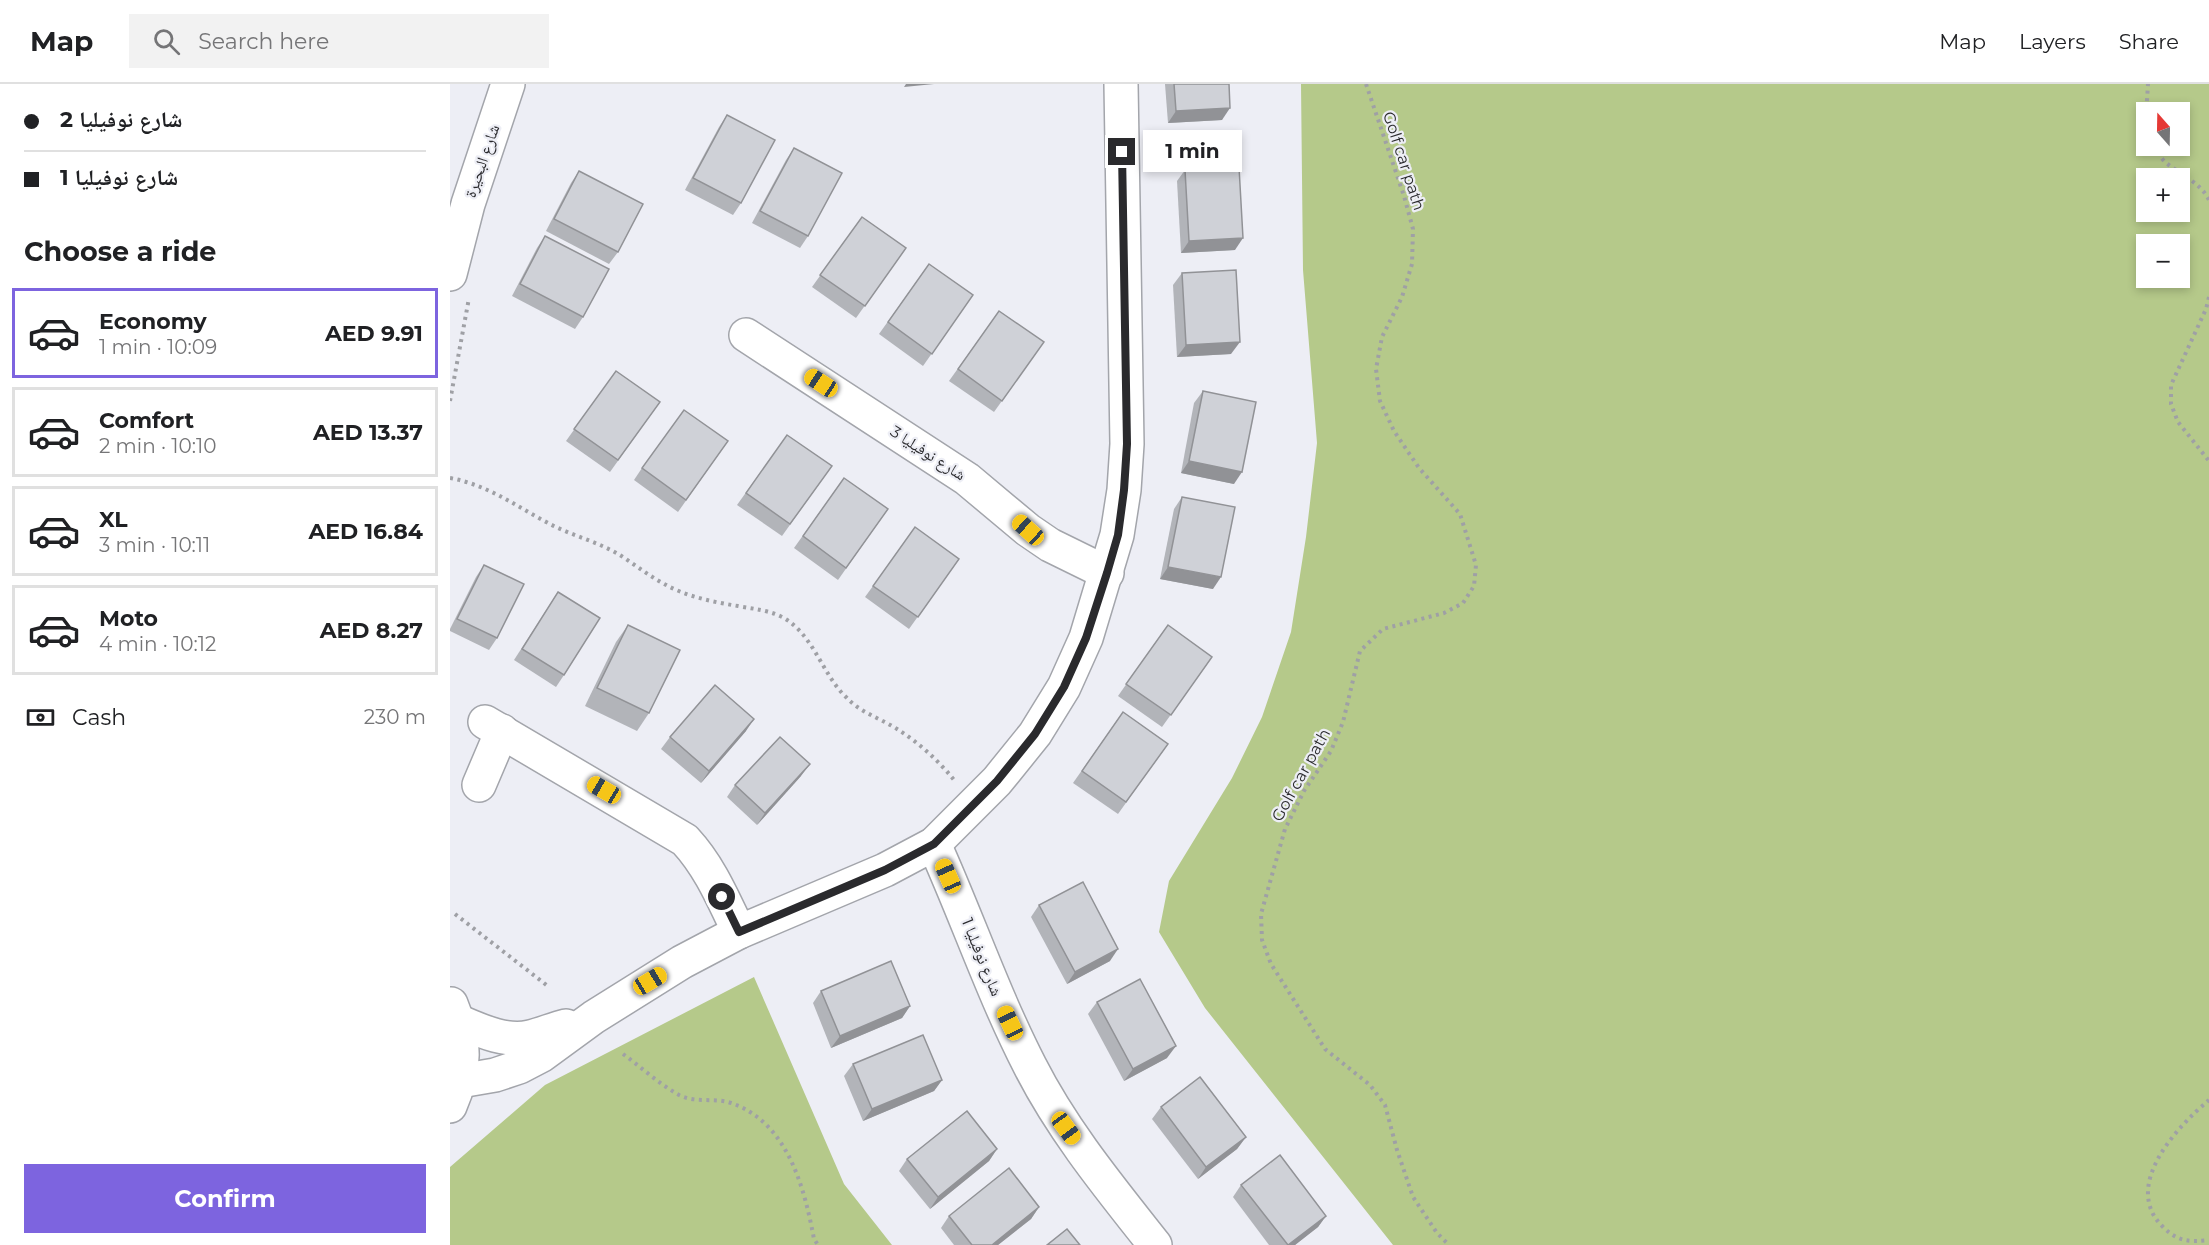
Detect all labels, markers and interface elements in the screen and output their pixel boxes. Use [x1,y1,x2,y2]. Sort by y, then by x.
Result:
search box [129,14,549,68]
text: Map [30,24,93,58]
icon: search [150,25,183,58]
text: Search here [198,28,329,55]
text: Map [1939,29,1986,54]
text: Layers [2019,29,2086,54]
text: Share [2119,29,2179,54]
north arrow [2136,102,2190,156]
map controls [2136,102,2190,288]
text: شارع نوفيليا 2 [60,106,183,133]
street label: Golf car path [1379,109,1429,213]
street label: شارع البحيرة [461,122,504,200]
callout: 1 min [1143,131,1242,173]
route end [1108,138,1135,165]
text: 1 min [1165,139,1220,163]
text: شارع نوفيليا 1 [60,164,178,191]
button: + [2136,168,2190,222]
button: − [2136,234,2190,288]
text: Choose a ride [24,235,216,268]
icon: car [27,306,81,360]
text: Economy [99,308,207,335]
text: AED 9.91 [325,320,423,347]
text: 1 min · 10:09 [99,335,217,359]
car [801,366,841,400]
icon: car [27,405,81,459]
text: Comfort [99,407,194,434]
text: AED 13.37 [313,419,423,446]
street label: شارع نوفيليا 3 [886,422,969,485]
text: 2 min · 10:10 [99,434,216,458]
icon: car [27,504,81,558]
text: XL [99,506,128,533]
car [1009,511,1047,549]
text: AED 16.84 [308,518,423,545]
text: 3 min · 10:11 [99,533,210,557]
icon: car [27,603,81,657]
text: Moto [99,605,158,632]
text: AED 8.27 [320,617,423,644]
text: 4 min · 10:12 [99,632,216,656]
icon: cash [24,701,57,734]
text: Cash [72,704,126,731]
text: 230 m [364,705,426,729]
street label: Golf car path [1268,725,1334,825]
car [584,773,624,807]
car [932,856,964,896]
route start [708,883,735,910]
street label: شارع نوفيليا 1 [957,915,1006,999]
car [630,964,670,998]
car [994,1003,1026,1043]
car [1048,1108,1084,1148]
button: Confirm [24,1164,426,1233]

